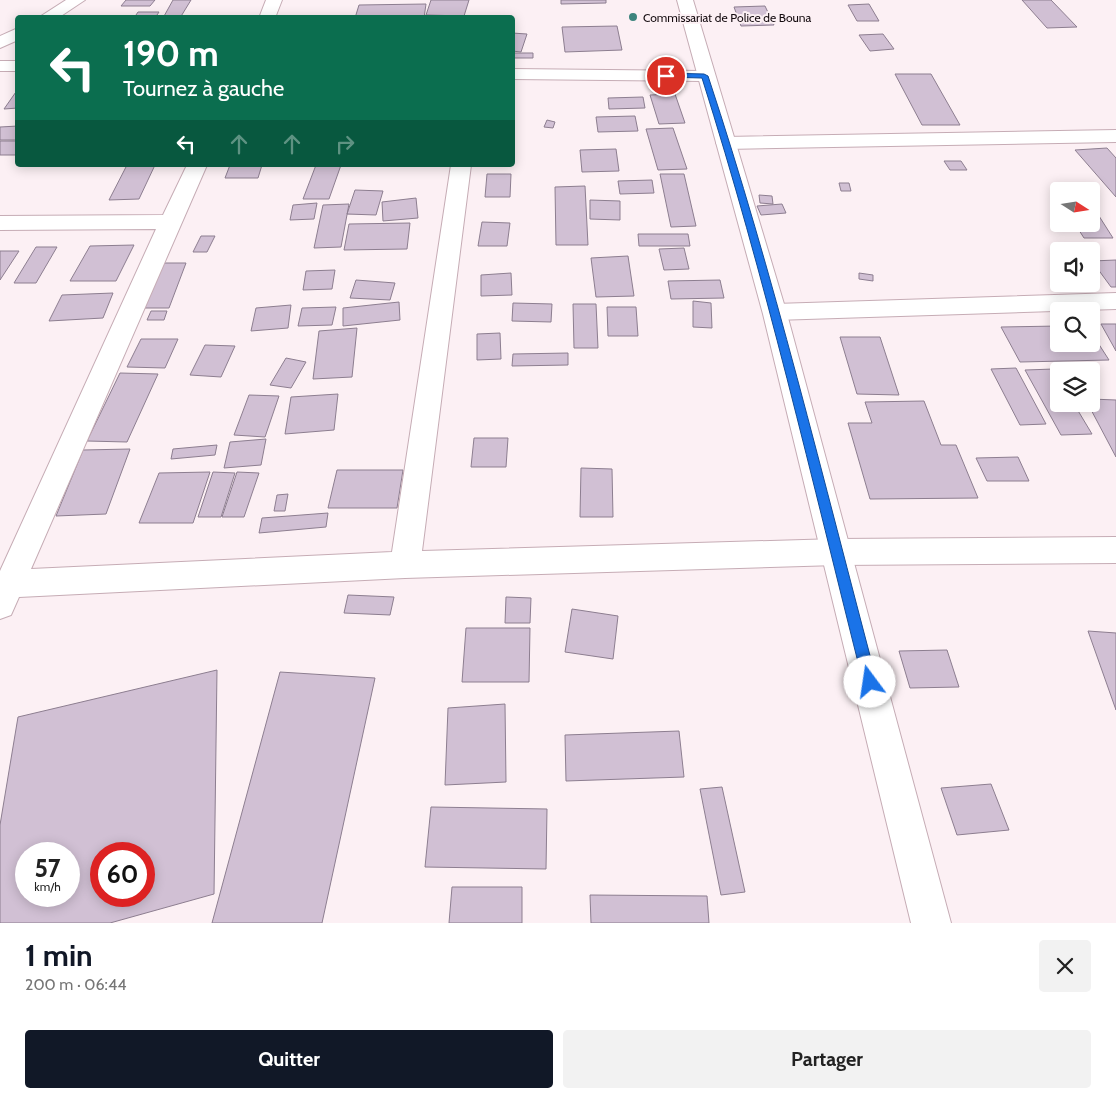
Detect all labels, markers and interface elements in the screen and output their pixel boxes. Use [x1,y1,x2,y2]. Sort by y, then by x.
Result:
place label: Commissariat de Police de Bouna [643,10,811,25]
marker: Commissariat de Police de Bouna [627,11,639,23]
text: 190 m [123,32,219,75]
icon: left [40,35,105,100]
pin [645,55,687,97]
icon: arrive [652,62,680,90]
text: Tournez à gauche [123,75,284,102]
icon: left [172,130,200,158]
icon: ahead [225,130,253,158]
icon: ahead [278,130,306,158]
icon: right [331,130,359,158]
north arrow [1050,182,1100,232]
map controls [1050,182,1100,412]
button: sound [1050,242,1100,292]
button: search [1050,302,1100,352]
button: layers [1050,362,1100,412]
position arrow [843,655,895,707]
speed limit sign: 60 [90,842,155,907]
text: 57 [34,853,61,883]
text: km/h [34,879,61,894]
text: 1 min [25,937,93,974]
button: close [1039,940,1091,992]
text: 200 m · 06:44 [25,975,126,994]
button: Quitter [25,1030,553,1088]
button: Partager [563,1030,1091,1088]

